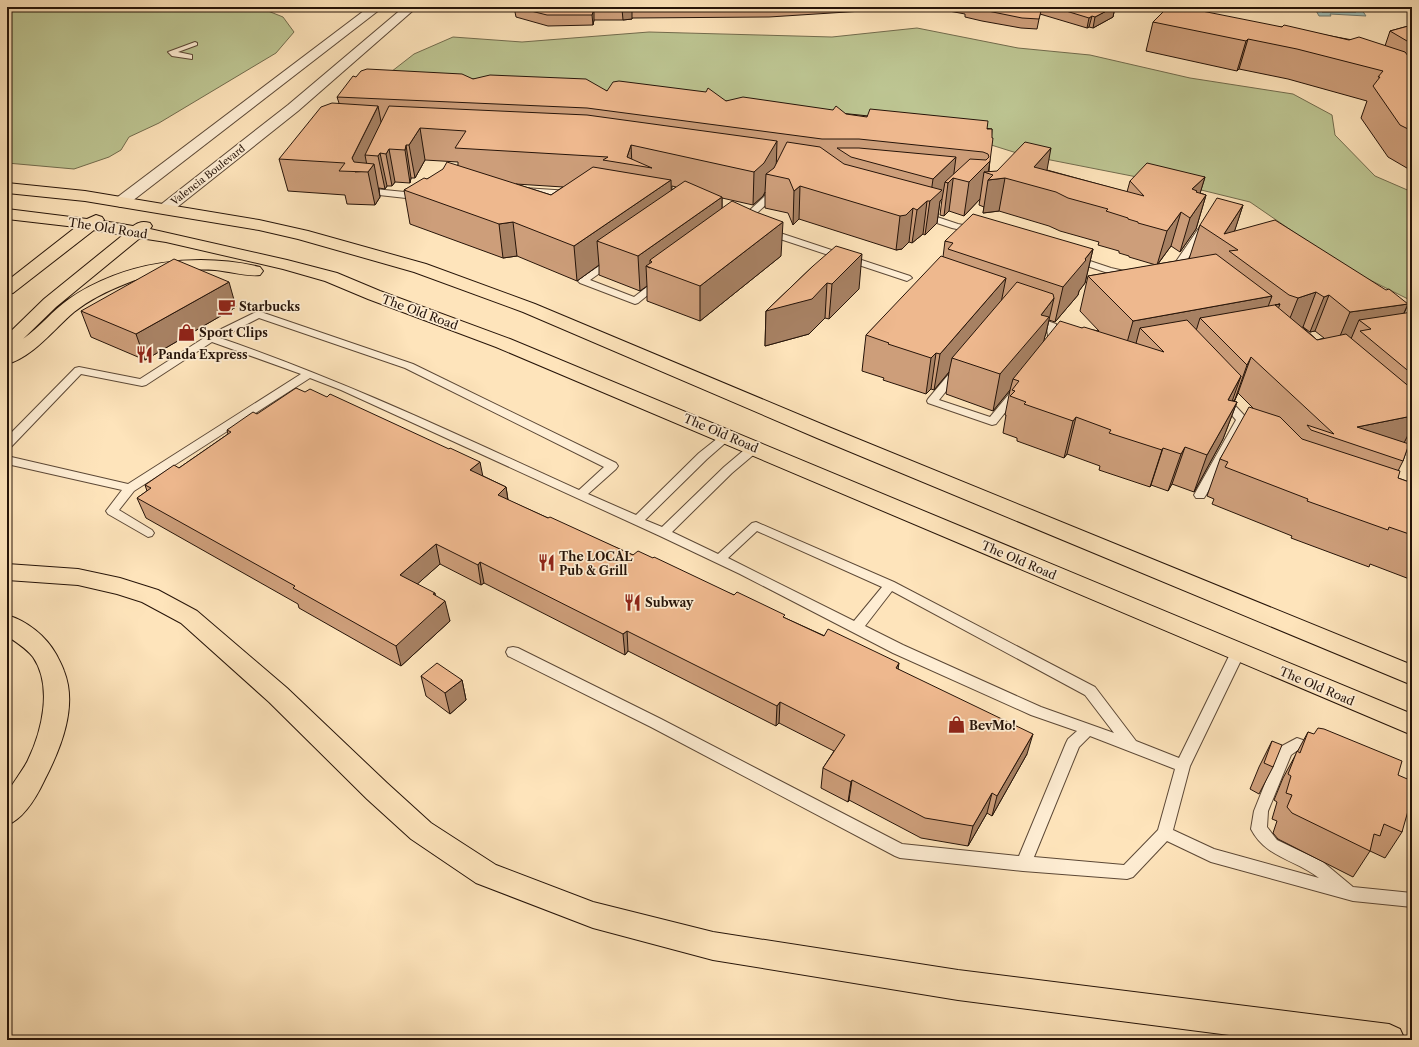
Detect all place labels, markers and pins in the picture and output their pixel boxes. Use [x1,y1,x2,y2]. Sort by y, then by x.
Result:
cafe icon: Starbucks [216,296,236,316]
place label: Starbucks [239,299,301,314]
shop icon: Sport Clips [176,322,196,342]
place label: Sport Clips [199,325,268,340]
restaurant icon: Panda Express [135,344,155,364]
place label: Panda Express [158,347,248,362]
place label: The LOCAL Pub & Grill [559,549,633,578]
restaurant icon: The LOCAL Pub & Grill [536,553,556,573]
restaurant icon: Subway [622,592,642,612]
place label: Subway [645,595,694,610]
shop icon: BevMo! [946,715,966,735]
place label: BevMo! [969,718,1016,733]

